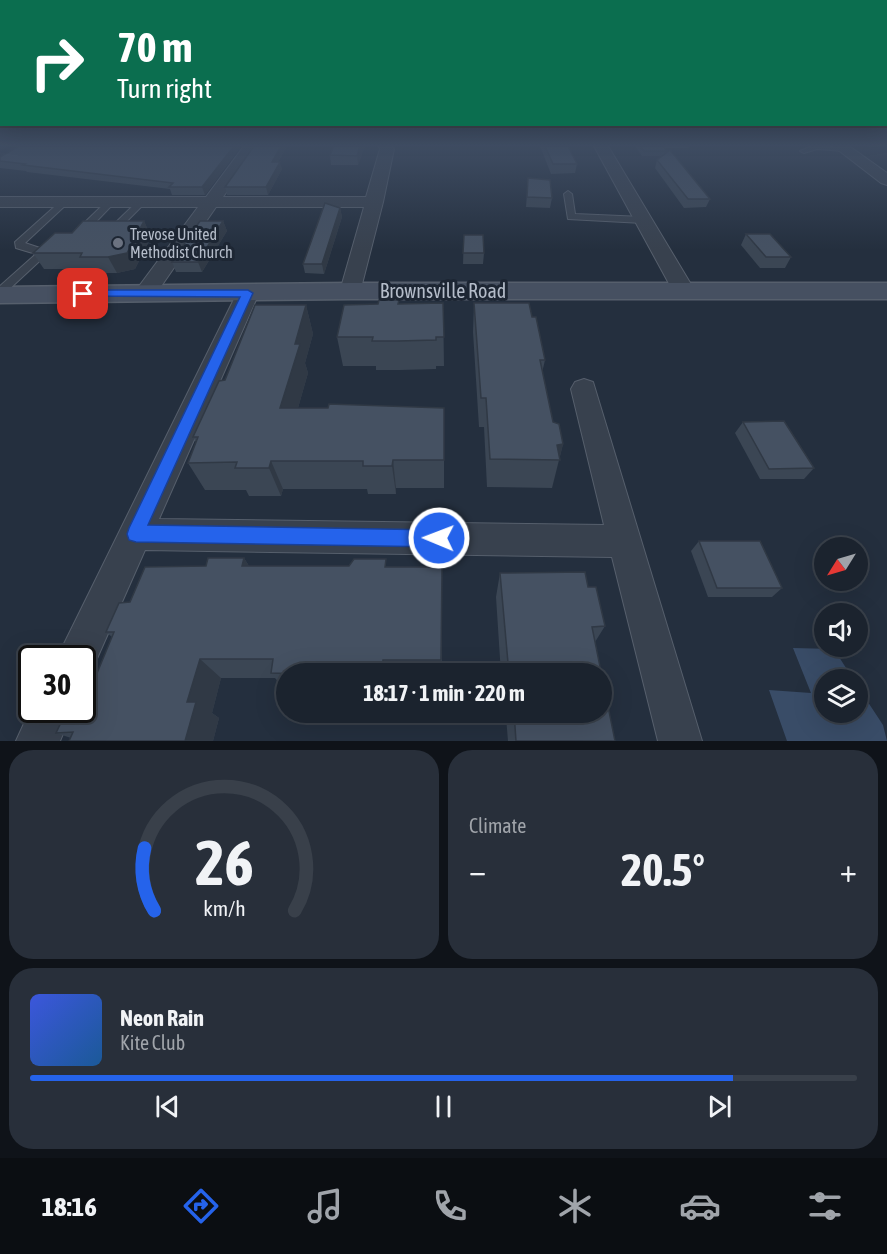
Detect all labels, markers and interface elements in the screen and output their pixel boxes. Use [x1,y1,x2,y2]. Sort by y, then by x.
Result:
text: 70 m [117,23,192,71]
icon: right [18,24,96,102]
text: Turn right [117,73,212,104]
place label: Trevose United Methodist Church [130,225,233,261]
marker: Trevose United Methodist Church [111,236,125,250]
pin [57,268,108,319]
icon: arrive [66,277,99,310]
street label: Brownsville Road [380,279,506,302]
position arrow [407,506,471,570]
north arrow [814,537,868,591]
map controls [814,537,868,723]
button: sound [814,603,868,657]
speed limit sign: 30 [18,645,96,723]
button: layers [814,669,868,723]
text: 18:17 · 1 min · 220 m [363,680,525,706]
text: Climate [469,814,526,837]
text: 26 [195,827,253,898]
text: 20.5° [621,844,705,896]
text: − [469,851,486,889]
text: + [840,851,857,889]
text: km/h [203,897,245,922]
text: Neon Rain [120,1005,204,1031]
text: Kite Club [120,1031,185,1054]
icon: previous [151,1090,184,1123]
icon: pause [427,1090,460,1123]
icon: next [703,1090,736,1123]
icon: directions [180,1185,222,1227]
icon: music [304,1185,346,1227]
icon: phone [429,1185,471,1227]
icon: climate [554,1185,596,1227]
icon: car [679,1185,721,1227]
icon: filters [804,1185,846,1227]
text: 18:16 [41,1191,97,1222]

